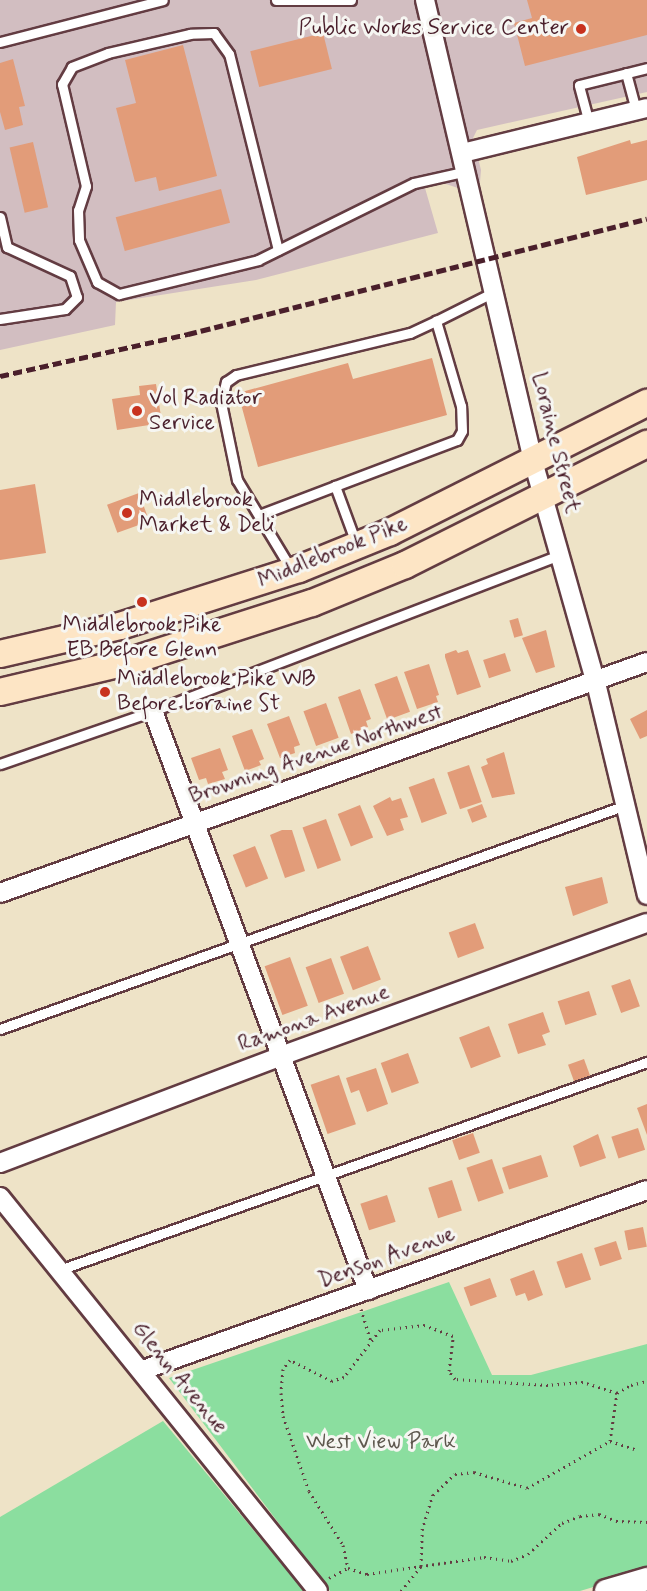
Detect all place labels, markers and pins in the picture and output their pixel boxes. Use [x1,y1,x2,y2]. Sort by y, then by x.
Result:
place label: Public Works Service Center [300,16,569,42]
marker: Public Works Service Center [574,22,588,36]
place label: Vol Radiator Service [149,385,264,436]
marker: Vol Radiator Service [130,404,144,418]
place label: Middlebrook Market & Deli [139,487,275,538]
marker: Middlebrook Market & Deli [120,506,134,520]
marker: Middlebrook Pike EB Before Glenn [135,595,149,609]
place label: Middlebrook Pike EB Before Glenn [62,612,222,664]
place label: Middlebrook Pike WB Before Loraine St [117,666,316,718]
marker: Middlebrook Pike WB Before Loraine St [98,685,112,699]

